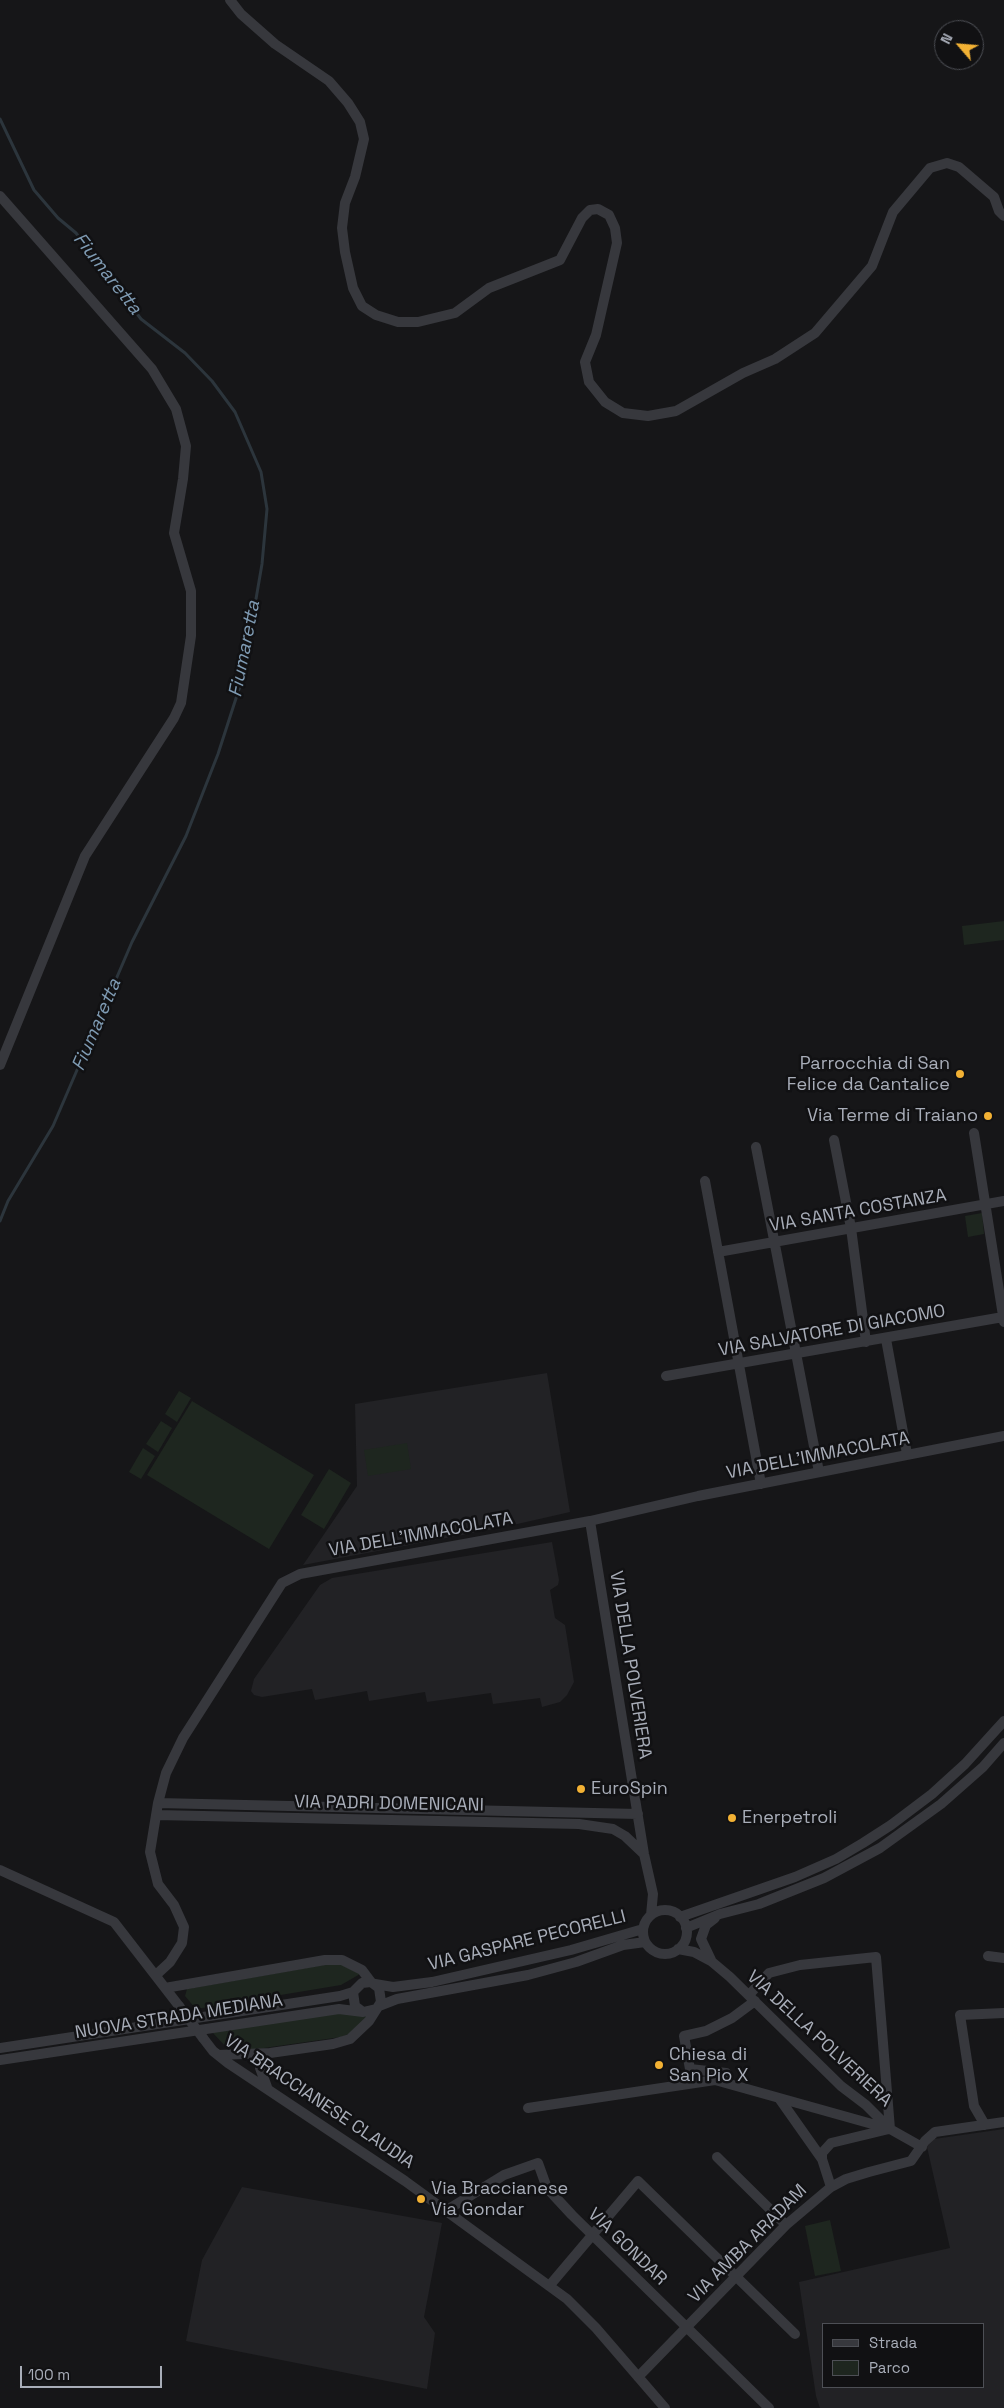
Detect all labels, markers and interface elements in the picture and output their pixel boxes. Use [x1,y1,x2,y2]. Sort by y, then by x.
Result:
north arrow [934,20,984,70]
text: N [936,30,957,47]
water label: Fiumaretta [68,229,146,319]
water label: Fiumaretta [224,599,266,699]
water label: Fiumaretta [67,976,127,1074]
place label: Parrocchia di San Felice da Cantalice [787,1053,950,1096]
marker: Parrocchia di San Felice da Cantalice [954,1068,966,1080]
place label: Via Terme di Traiano [807,1105,978,1127]
marker: Via Terme di Traiano [982,1110,994,1122]
street label: VIA SANTA COSTANZA [768,1185,948,1237]
street label: VIA SALVATORE DI GIACOMO [717,1300,947,1362]
street label: VIA DELL'IMMACOLATA [724,1428,912,1484]
street label: VIA DELL'IMMACOLATA [327,1508,515,1562]
street label: VIA DELLA POLVERIERA [604,1569,656,1761]
place label: EuroSpin [591,1778,668,1800]
marker: EuroSpin [575,1783,587,1795]
street label: VIA PADRI DOMENICANI [294,1792,484,1816]
place label: Enerpetroli [742,1807,837,1829]
marker: Enerpetroli [726,1812,738,1824]
street label: VIA GASPARE PECORELLI [426,1906,628,1976]
street label: VIA DELLA POLVERIERA [742,1966,896,2112]
street label: NUOVA STRADA MEDIANA [74,1990,284,2044]
street label: VIA BRACCIANESE CLAUDIA [220,2030,418,2174]
place label: Chiesa di San Pio X [669,2044,749,2086]
marker: Chiesa di San Pio X [653,2059,665,2071]
place label: Via Braccianese Via Gondar [431,2178,568,2220]
street label: VIA AMBA ARADAM [684,2180,812,2308]
marker: Via Braccianese Via Gondar [415,2193,427,2205]
street label: VIA GONDAR [583,2204,671,2290]
legend [822,2323,984,2388]
text: Strada [869,2333,917,2352]
scale bar [22,2356,165,2388]
text: Parco [869,2358,910,2377]
text: 100 m [28,2365,70,2384]

